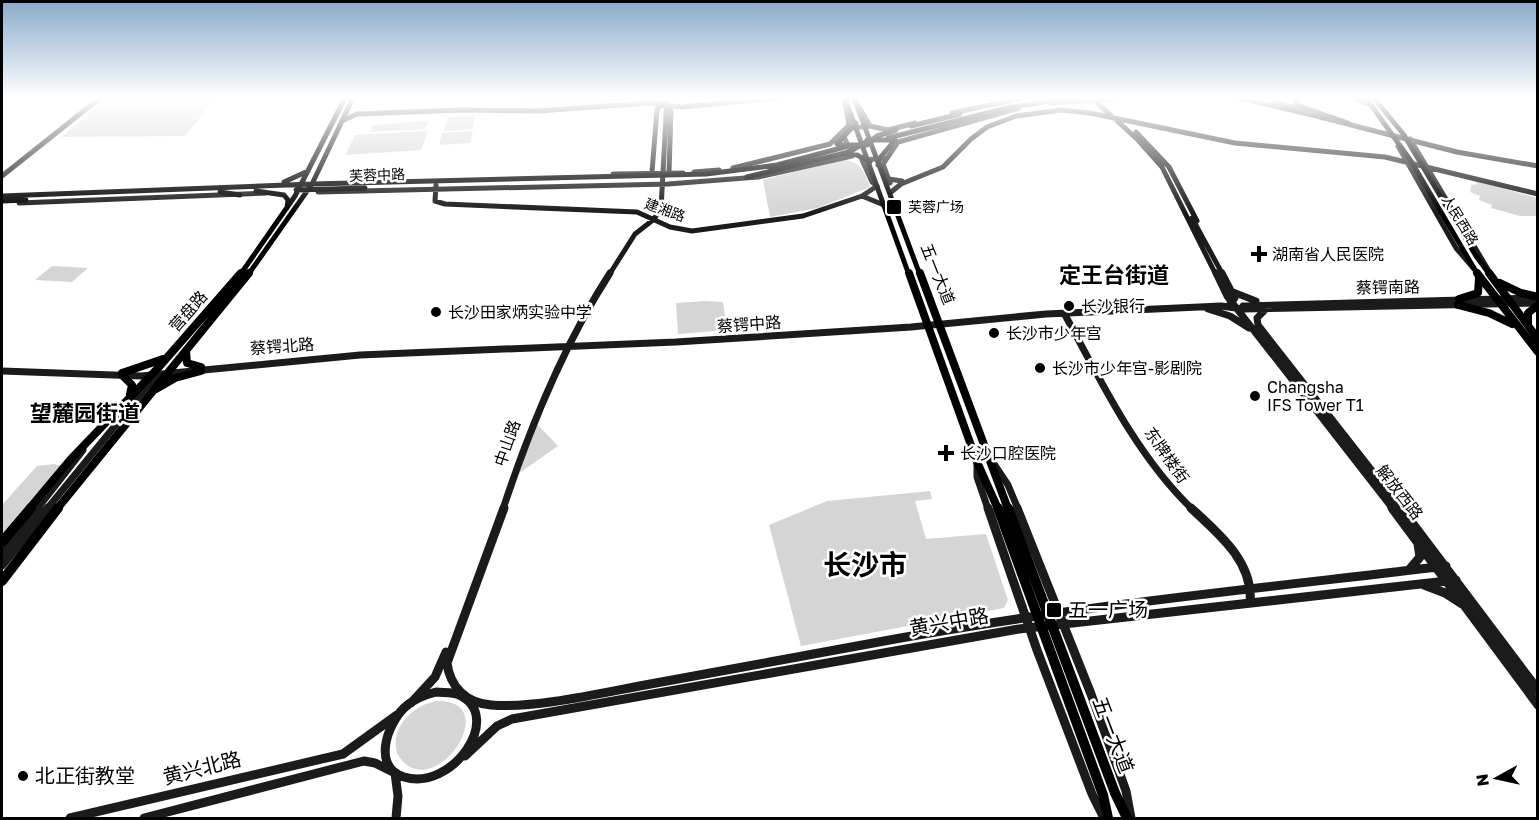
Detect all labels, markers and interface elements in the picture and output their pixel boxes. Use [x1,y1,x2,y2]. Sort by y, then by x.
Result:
street label: 芙蓉中路 [349,165,405,184]
street label: 人民西路 [1439,191,1482,248]
street label: 建湘路 [643,194,688,225]
marker: 芙蓉广场 [885,198,903,216]
place label: 芙蓉广场 [908,198,964,215]
street label: 五一大道 [917,241,959,307]
place label: 湖南省人民医院 [1272,244,1384,264]
marker: 湖南省人民医院 [1250,245,1268,263]
district label: 定王台街道 [1059,261,1169,288]
street label: 蔡锷南路 [1356,276,1420,298]
street label: 营盘路 [165,286,211,336]
place label: 长沙银行 [1081,296,1145,316]
marker: 长沙银行 [1062,299,1076,313]
place label: 长沙田家炳实验中学 [448,302,592,322]
marker: 长沙田家炳实验中学 [429,305,443,319]
street label: 蔡锷中路 [716,312,782,336]
place label: 长沙市少年宫 [1006,323,1102,343]
marker: 长沙市少年宫 [987,326,1001,340]
street label: 蔡锷北路 [249,334,315,358]
place label: 长沙市少年宫-影剧院 [1052,358,1202,378]
marker: 长沙市少年宫-影剧院 [1033,361,1047,375]
place label: Changsha IFS Tower T1 [1267,377,1364,415]
marker: Changsha IFS Tower T1 [1248,389,1262,403]
district label: 望麓园街道 [30,399,140,426]
street label: 中山路 [490,417,524,469]
street label: 东牌楼街 [1140,423,1194,487]
place label: 长沙口腔医院 [960,443,1056,463]
marker: 长沙口腔医院 [937,444,955,462]
street label: 解放西路 [1372,461,1428,523]
district label: 长沙市 [823,548,907,581]
place label: 五一广场 [1068,597,1148,621]
marker: 五一广场 [1045,601,1063,619]
street label: 黄兴中路 [907,602,990,640]
street label: 五一大道 [1088,693,1139,776]
street label: 黄兴北路 [160,746,243,788]
north arrow [1467,748,1527,808]
place label: 北正街教堂 [35,763,135,787]
marker: 北正街教堂 [16,769,30,783]
text: N [1471,773,1493,788]

